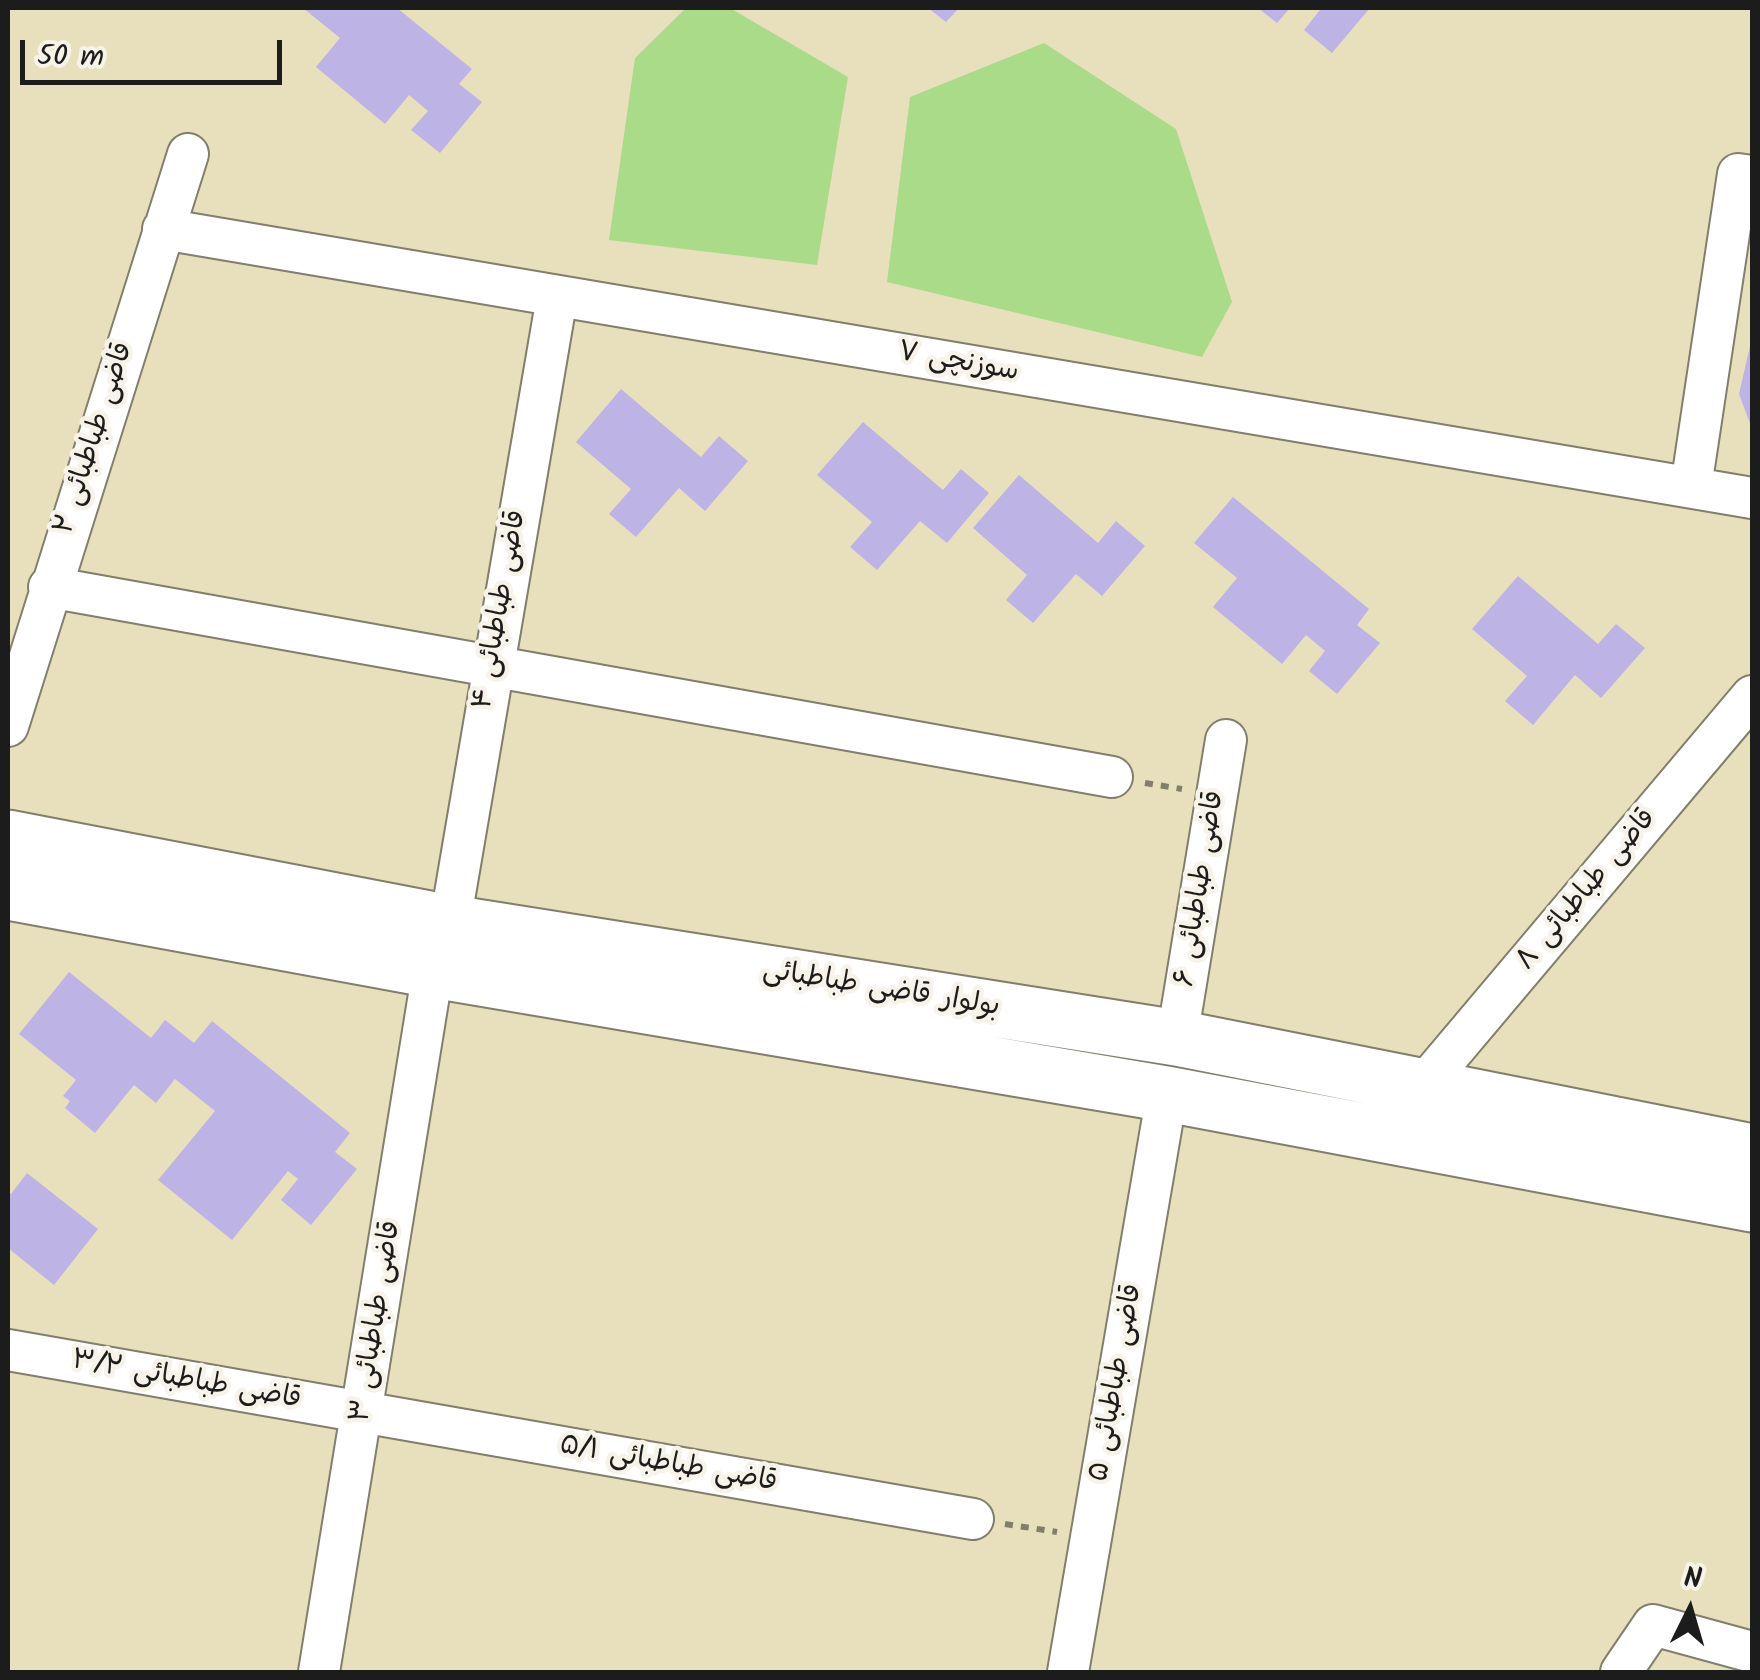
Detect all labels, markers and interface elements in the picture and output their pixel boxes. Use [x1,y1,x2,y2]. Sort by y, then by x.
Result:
scale bar [25,20,288,82]
text: 50 m [37,33,104,81]
street label: سوزنچی ۷ [895,337,1021,391]
street label: قاضی طباطبائی ۲ [49,339,143,539]
street label: قاضی طباطبائی ۴ [468,508,536,712]
street label: قاضی طباطبائی ۶ [1170,789,1234,989]
street label: قاضی طباطبائی ۸ [1511,803,1665,979]
street label: بولوار قاضی طباطبائی [760,956,1002,1026]
street label: قاضی طباطبائی ۳ [345,1219,411,1425]
street label: قاضی طباطبائی ۵ [1084,1282,1152,1484]
street label: قاضی طباطبائی ۳/۲ [69,1345,303,1419]
street label: قاضی طباطبائی ۵/۱ [557,1430,779,1502]
text: N [1682,1556,1703,1603]
north arrow [1640,1560,1740,1660]

